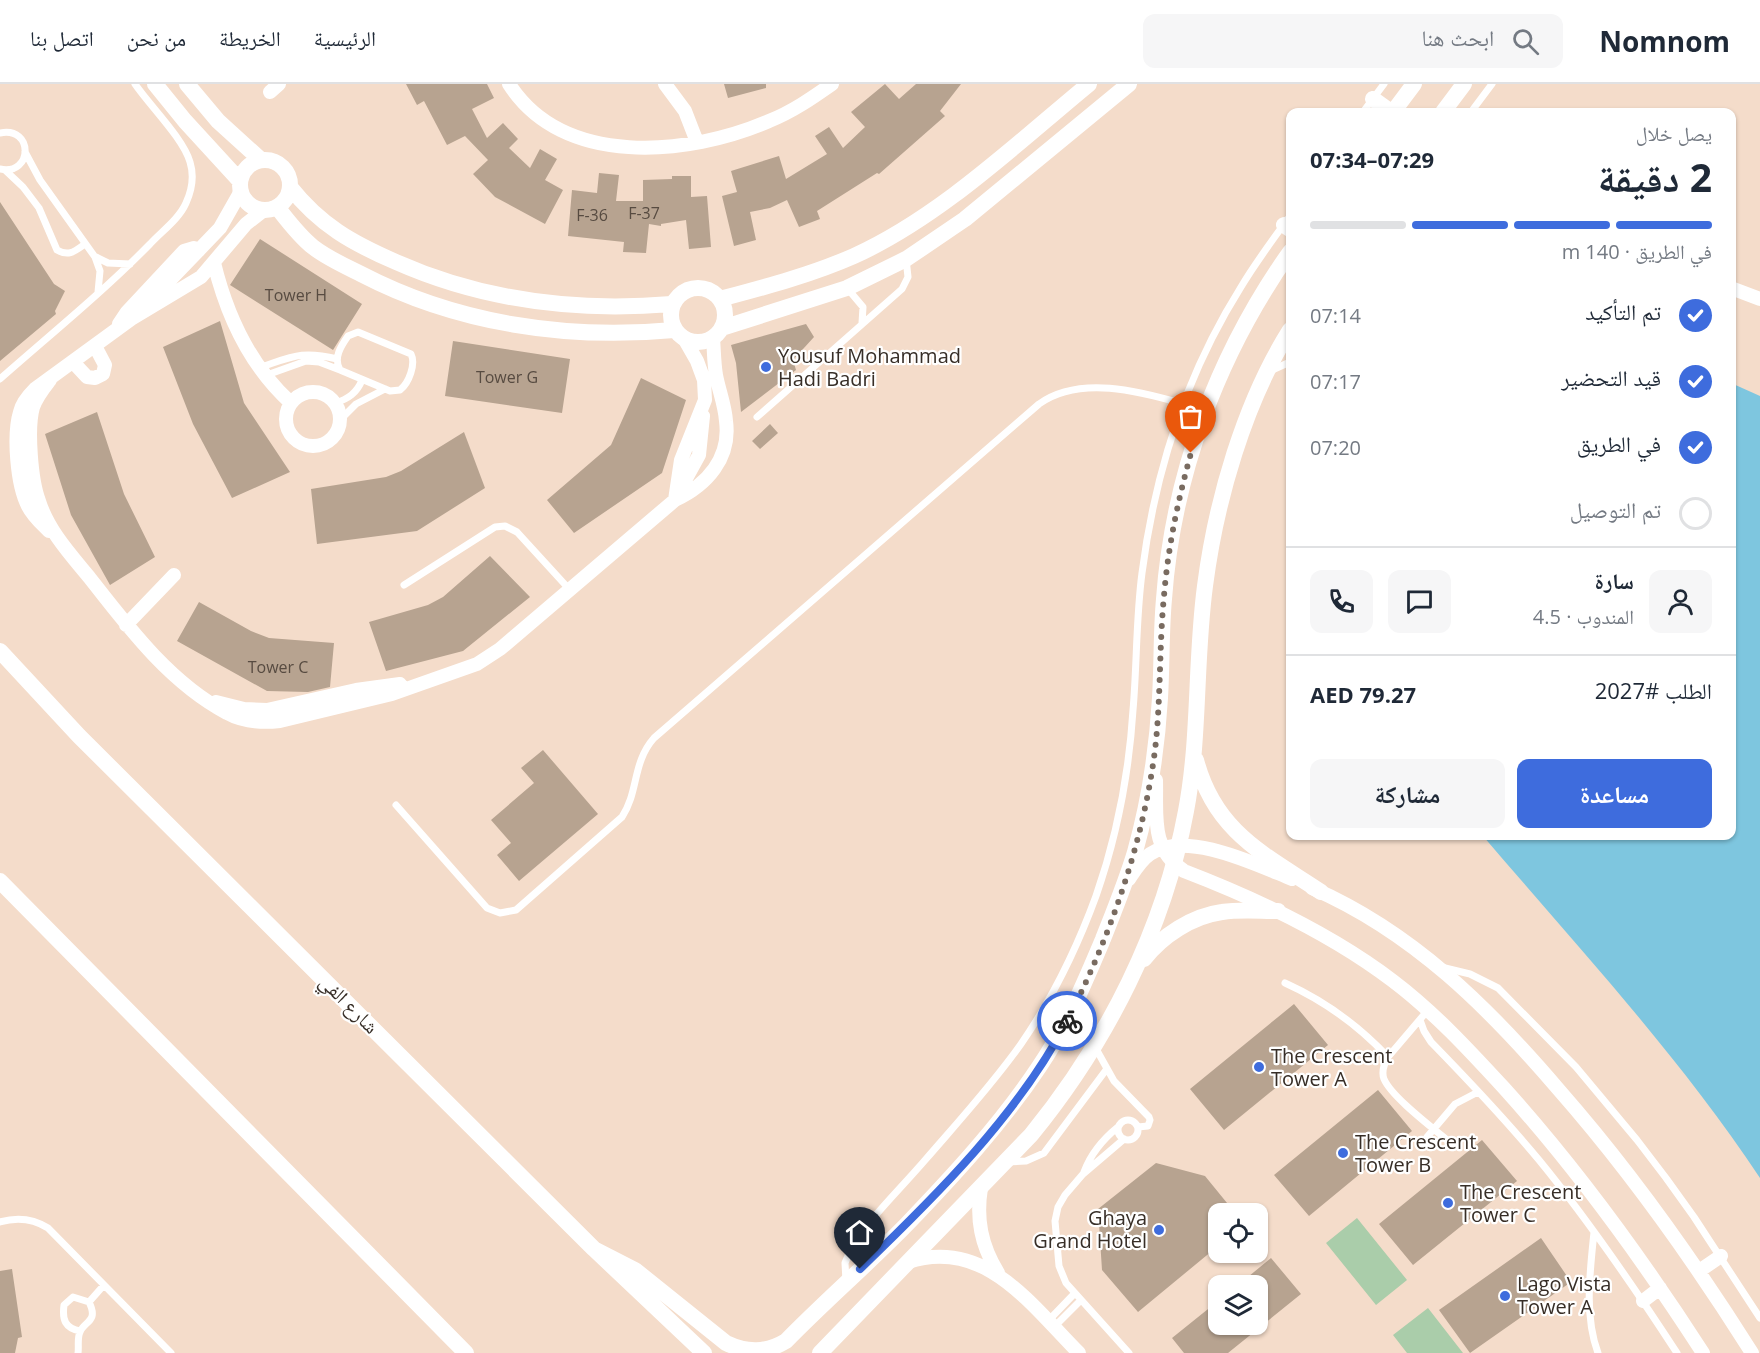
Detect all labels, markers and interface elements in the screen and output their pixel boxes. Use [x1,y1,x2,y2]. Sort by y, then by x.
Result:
search box [1143,14,1563,68]
text: ابحث هنا [1421,22,1494,52]
text: Nomnom [1599,22,1730,60]
text: اتصل بنا [30,24,94,52]
text: من نحن [127,24,186,52]
text: الخريطة [219,24,281,52]
text: الرئيسية [314,24,376,52]
icon: search [1509,25,1542,58]
text: يصل خلال [1636,120,1712,147]
text: 07:29–07:34 [1310,144,1434,174]
text: 2 دقيقة [1598,150,1712,203]
house number: F-37 [628,202,660,224]
house number: F-36 [576,204,608,226]
text: في الطريق · 140 m [1562,238,1712,265]
house number: Tower H [265,284,327,306]
text: تم التأكيد [1585,296,1661,326]
icon: check [1679,299,1712,332]
text: 07:14 [1310,302,1361,329]
place label: Yousuf Mohammad Hadi Badri [778,342,961,392]
marker: Yousuf Mohammad Hadi Badri [759,360,773,374]
text: قيد التحضير [1561,362,1661,392]
icon: check [1679,365,1712,398]
house number: Tower G [476,366,538,388]
text: 07:17 [1310,368,1361,395]
pin [1165,391,1216,453]
icon: bag [1174,400,1207,433]
text: في الطريق [1577,428,1661,458]
icon: check [1679,431,1712,464]
text: 07:20 [1310,434,1361,461]
text: تم التوصيل [1570,494,1661,524]
text: سارة [1595,565,1634,595]
button: phone [1310,570,1373,633]
button: chat [1388,570,1451,633]
button: person [1649,570,1712,633]
text: المندوب · 4.5 [1533,603,1634,630]
house number: Tower C [248,656,308,678]
text: الطلب #2027 [1595,675,1712,705]
text: AED 79.27 [1310,679,1416,709]
button: مشاركة [1310,759,1505,828]
button: مساعدة [1517,759,1712,828]
street label: شارع الفي [312,968,385,1041]
courier [1037,991,1097,1051]
icon: bike [1051,1005,1084,1038]
place label: The Crescent Tower A [1271,1042,1392,1092]
marker: The Crescent Tower A [1252,1060,1266,1074]
place label: The Crescent Tower B [1355,1128,1476,1178]
marker: The Crescent Tower B [1336,1146,1350,1160]
place label: The Crescent Tower C [1460,1178,1581,1228]
marker: The Crescent Tower C [1441,1196,1455,1210]
map controls [1208,1203,1268,1335]
button: locate [1208,1203,1268,1263]
place label: Ghaya Grand Hotel [1033,1204,1147,1254]
pin [834,1207,885,1269]
icon: home [843,1216,876,1249]
marker: Ghaya Grand Hotel [1152,1223,1166,1237]
place label: Lago Vista Tower A [1517,1270,1611,1320]
button: layers [1208,1275,1268,1335]
marker: Lago Vista Tower A [1498,1289,1512,1303]

